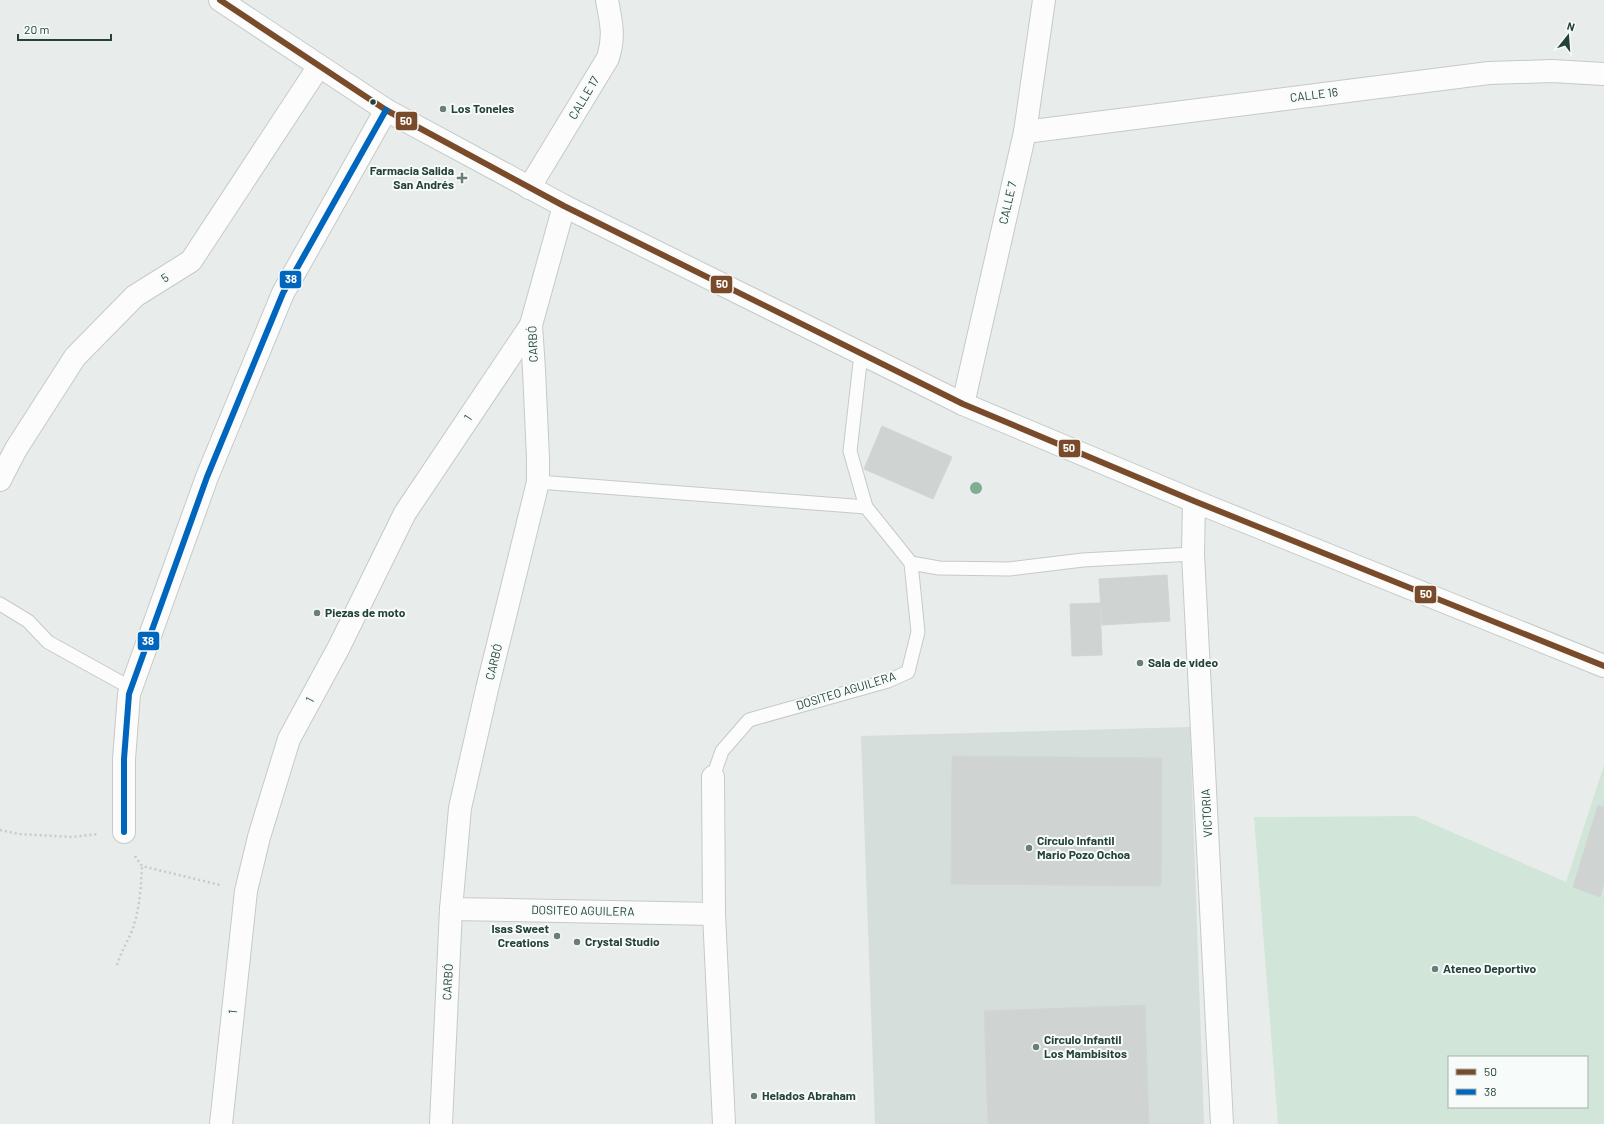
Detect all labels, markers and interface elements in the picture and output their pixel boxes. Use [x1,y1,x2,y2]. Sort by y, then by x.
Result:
scale bar [18,16,111,42]
north arrow [1548,16,1588,56]
text: N [1566,19,1576,33]
text: 20 m [24,22,50,36]
street label: CALLE 17 [565,73,602,122]
street label: CALLE 16 [1289,84,1339,104]
unlabelled marker [368,97,378,107]
place label: Los Toneles [451,101,514,115]
marker: Los Toneles [438,104,448,114]
line badge: 50 [395,111,418,131]
text: 50 [400,114,412,127]
place label: Farmacia Salida San Andrés [370,163,454,191]
marker: Farmacia Salida San Andrés [457,173,467,183]
street label: CALLE 7 [995,180,1019,226]
street label: 5 [158,270,171,285]
line badge: 38 [279,270,302,289]
text: 38 [285,272,297,285]
line badge: 50 [710,275,733,294]
text: 50 [716,277,728,290]
street label: CARBÓ [524,325,540,363]
street label: 1 [460,412,474,423]
line badge: 50 [1058,439,1081,458]
text: 50 [1063,441,1075,454]
line badge: 50 [1414,585,1437,604]
text: 50 [1420,587,1432,600]
place label: Piezas de moto [325,605,406,619]
marker: Piezas de moto [312,608,322,618]
line badge: 38 [137,631,160,651]
text: 38 [142,634,154,647]
street label: CARBÓ [482,642,504,681]
place label: Sala de video [1148,655,1218,669]
marker: Sala de video [1135,658,1145,668]
street label: DOSITEO AGUILERA [794,668,897,712]
street label: 1 [302,694,316,705]
street label: VICTORIA [1198,788,1214,838]
place label: Círculo Infantil Mario Pozo Ochoa [1037,833,1130,861]
marker: Círculo Infantil Mario Pozo Ochoa [1024,843,1034,853]
street label: DOSITEO AGUILERA [531,902,635,918]
place label: Isas Sweet Creations [491,921,549,949]
marker: Isas Sweet Creations [552,931,562,941]
place label: Crystal Studio [585,934,660,948]
marker: Crystal Studio [572,937,582,947]
place label: Ateneo Deportivo [1443,961,1536,975]
street label: CARBÓ [439,963,455,1001]
marker: Ateneo Deportivo [1430,964,1440,974]
street label: 1 [225,1009,239,1015]
place label: Círculo Infantil Los Mambisitos [1044,1032,1127,1060]
marker: Círculo Infantil Los Mambisitos [1031,1042,1041,1052]
legend [1448,1056,1588,1108]
text: 50 [1484,1064,1497,1078]
text: 38 [1484,1084,1496,1098]
place label: Helados Abraham [762,1088,856,1102]
marker: Helados Abraham [749,1091,759,1101]

